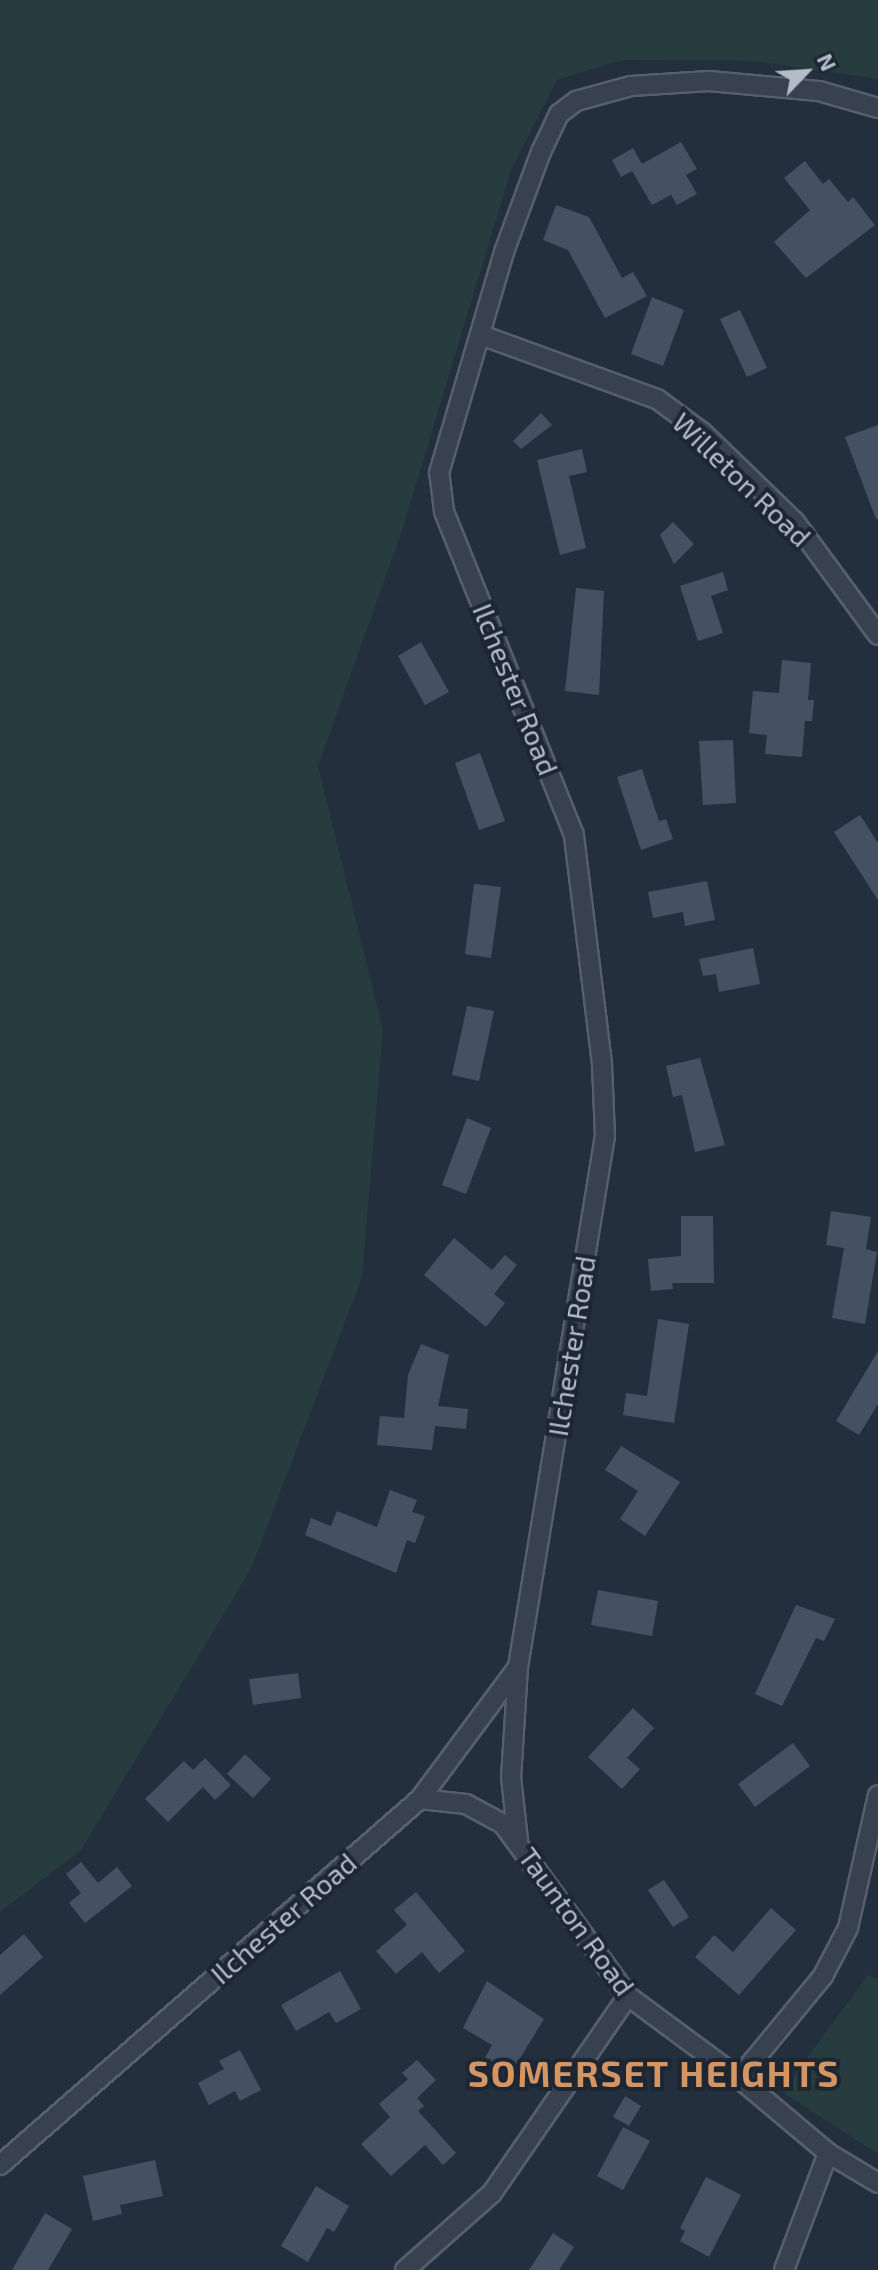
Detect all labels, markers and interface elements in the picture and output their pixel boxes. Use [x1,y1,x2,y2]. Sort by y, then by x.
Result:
north arrow [766,32,846,112]
text: N [813,49,843,75]
street label: Willeton Road [666,405,818,553]
street label: Ilchester Road [466,598,566,780]
street label: Ilchester Road [540,1253,602,1439]
street label: Taunton Road [512,1840,642,2002]
street label: Ilchester Road [203,1845,363,1991]
district label: SOMERSET HEIGHTS [467,2051,841,2095]

